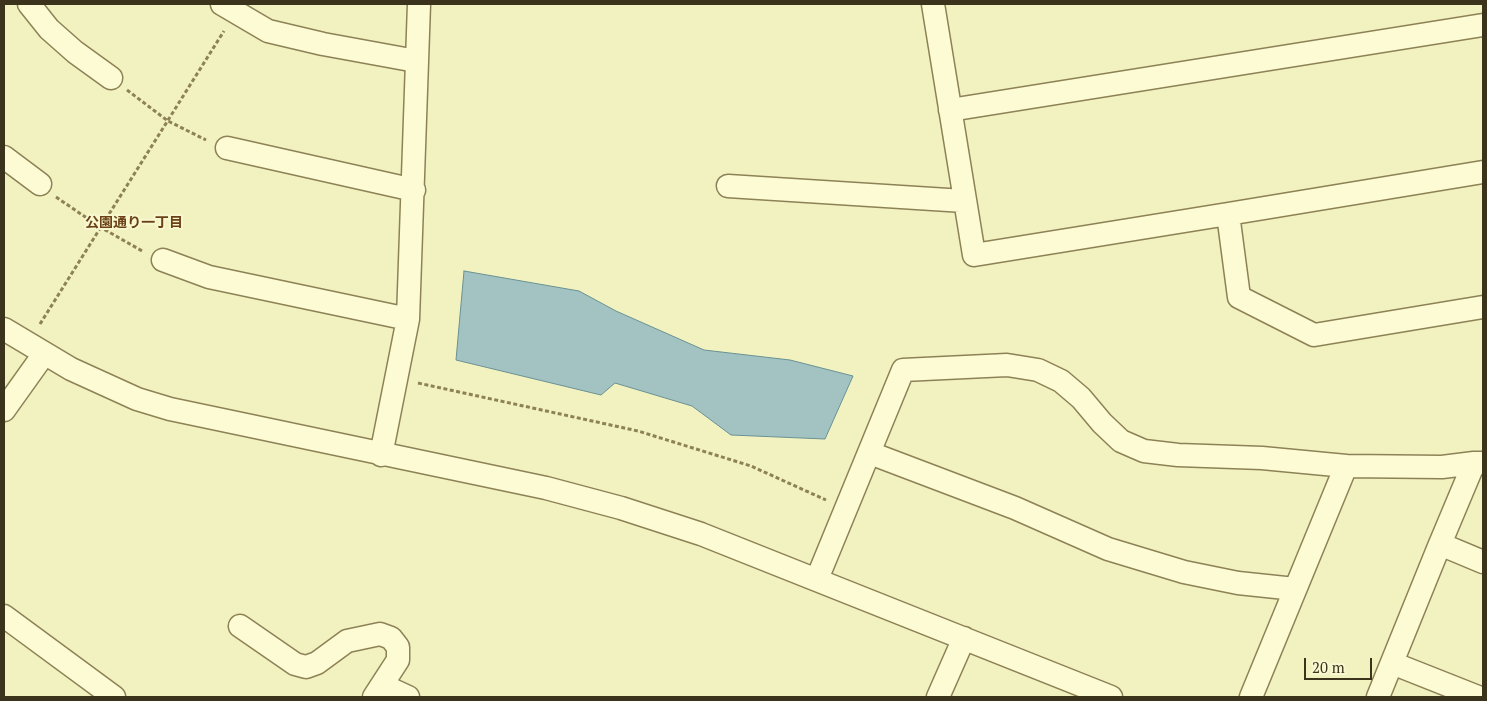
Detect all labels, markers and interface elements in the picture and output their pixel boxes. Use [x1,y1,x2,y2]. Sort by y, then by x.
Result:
district label: 公園通り一丁目 [85,215,183,231]
scale bar [1307,648,1374,680]
text: 20 m [1312,657,1345,677]

